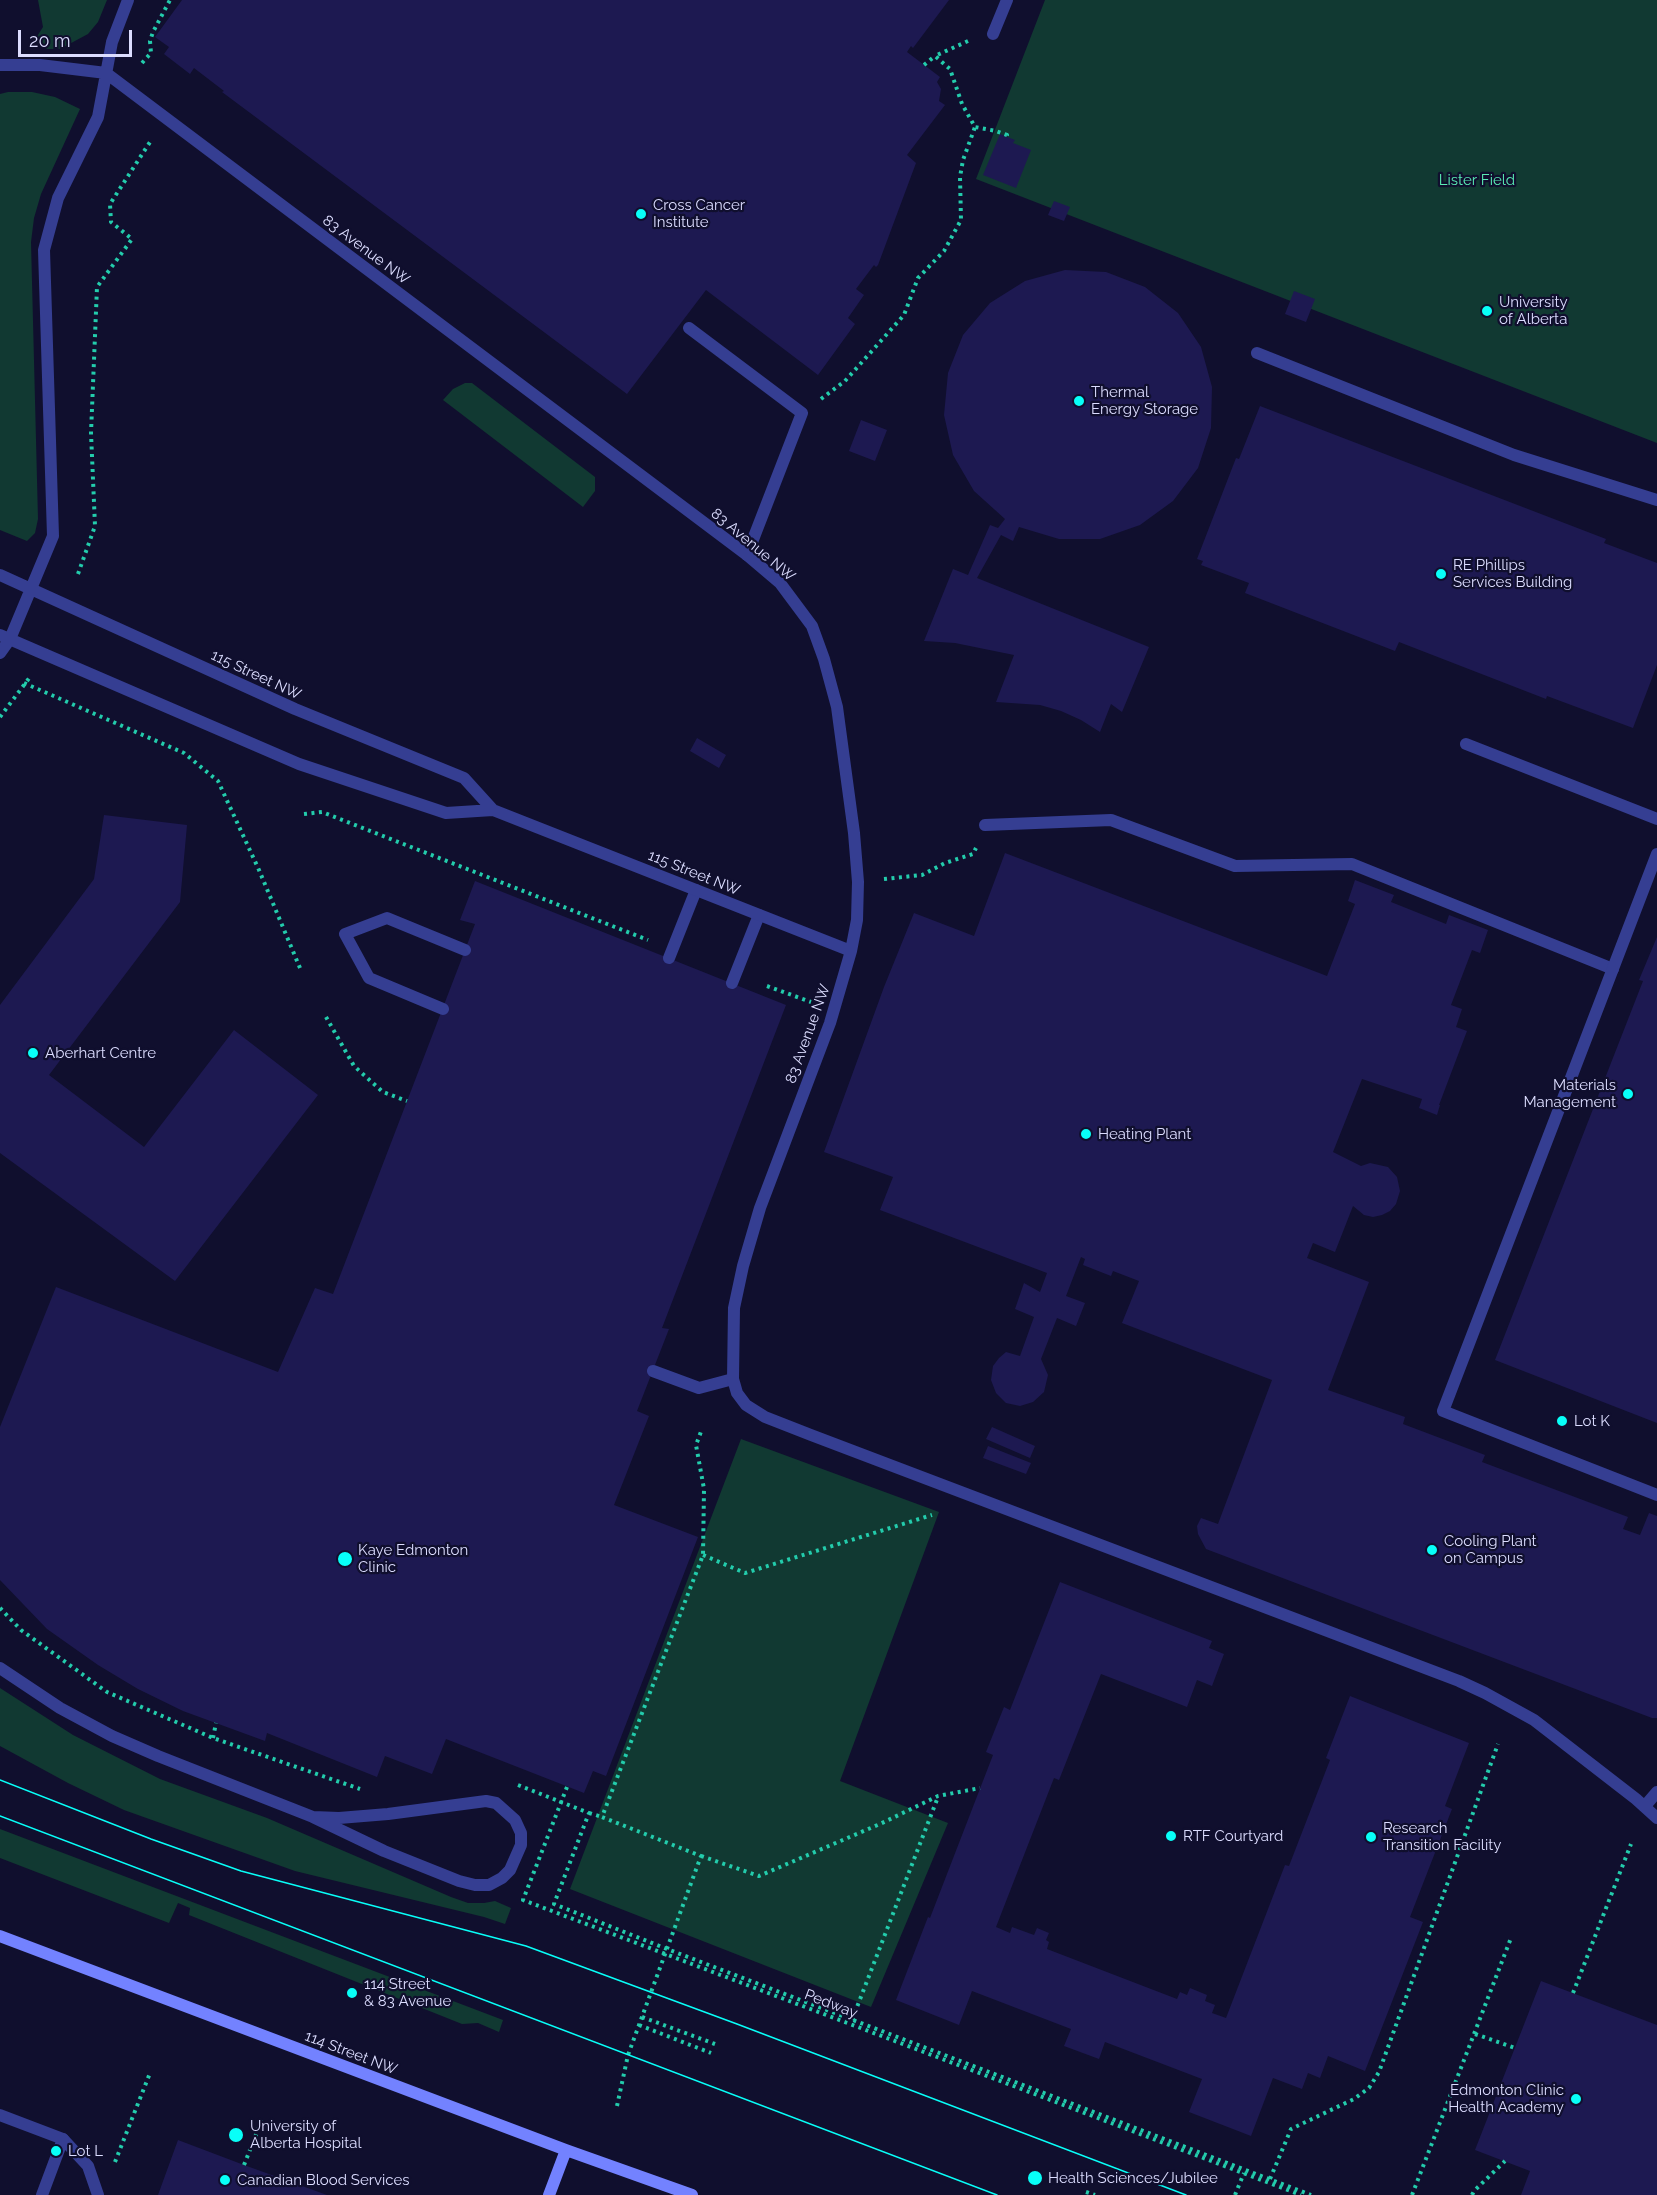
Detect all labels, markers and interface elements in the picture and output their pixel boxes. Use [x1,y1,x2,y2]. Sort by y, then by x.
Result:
scale bar [21,18,135,56]
text: 20 m [29,30,71,51]
park label: Lister Field [1439,171,1515,189]
place label: Cross Cancer Institute [653,196,745,231]
marker: Cross Cancer Institute [634,207,648,221]
street label: 83 Avenue NW [319,211,413,289]
place label: University of Alberta [1499,293,1568,328]
marker: University of Alberta [1480,304,1494,318]
place label: Thermal Energy Storage [1091,383,1198,418]
marker: Thermal Energy Storage [1072,394,1086,408]
street label: 83 Avenue NW [707,505,799,585]
place label: RE Phillips Services Building [1453,556,1572,591]
marker: RE Phillips Services Building [1434,567,1448,581]
street label: 115 Street NW [208,646,304,704]
street label: 115 Street NW [645,846,743,900]
street label: 83 Avenue NW [782,982,834,1086]
place label: Aberhart Centre [45,1044,156,1062]
marker: Aberhart Centre [26,1046,40,1060]
place label: Materials Management [1523,1076,1616,1111]
marker: Materials Management [1621,1087,1635,1101]
place label: Heating Plant [1098,1125,1191,1143]
marker: Heating Plant [1079,1127,1093,1141]
place label: Lot K [1574,1412,1610,1430]
marker: Lot K [1555,1414,1569,1428]
place label: Cooling Plant on Campus [1444,1532,1537,1567]
place label: Kaye Edmonton Clinic [358,1541,468,1576]
marker: Cooling Plant on Campus [1425,1543,1439,1557]
marker: Kaye Edmonton Clinic [336,1550,354,1568]
place label: Research Transition Facility [1383,1819,1501,1854]
place label: RTF Courtyard [1183,1827,1283,1845]
marker: RTF Courtyard [1164,1829,1178,1843]
marker: Research Transition Facility [1364,1830,1378,1844]
place label: 114 Street & 83 Avenue [364,1975,451,2010]
marker: 114 Street & 83 Avenue [345,1986,359,2000]
street label: Pedway [802,1986,860,2022]
street label: 114 Street NW [302,2027,400,2079]
place label: Edmonton Clinic Health Academy [1448,2081,1564,2116]
marker: Edmonton Clinic Health Academy [1569,2092,1583,2106]
place label: University of Alberta Hospital [250,2117,361,2152]
marker: University of Alberta Hospital [227,2126,245,2144]
place label: Lot L [68,2142,103,2160]
marker: Lot L [49,2144,63,2158]
marker: Health Sciences/Jubilee [1026,2169,1044,2187]
place label: Health Sciences/Jubilee [1048,2169,1218,2187]
place label: Canadian Blood Services [237,2171,409,2189]
marker: Canadian Blood Services [218,2173,232,2187]

